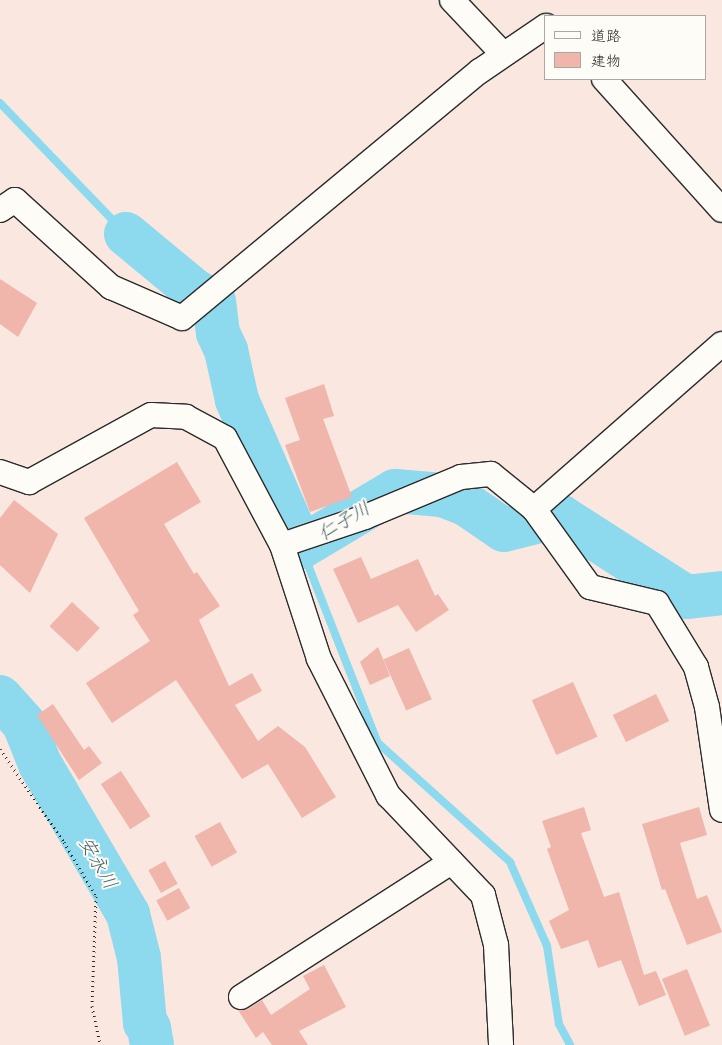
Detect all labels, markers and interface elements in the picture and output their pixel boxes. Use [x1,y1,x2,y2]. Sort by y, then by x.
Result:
legend [544,15,707,80]
text: 道路 [591,27,621,45]
text: 建物 [591,52,621,70]
water label: 仁子川 [314,497,374,545]
water label: 安永川 [74,833,122,893]

